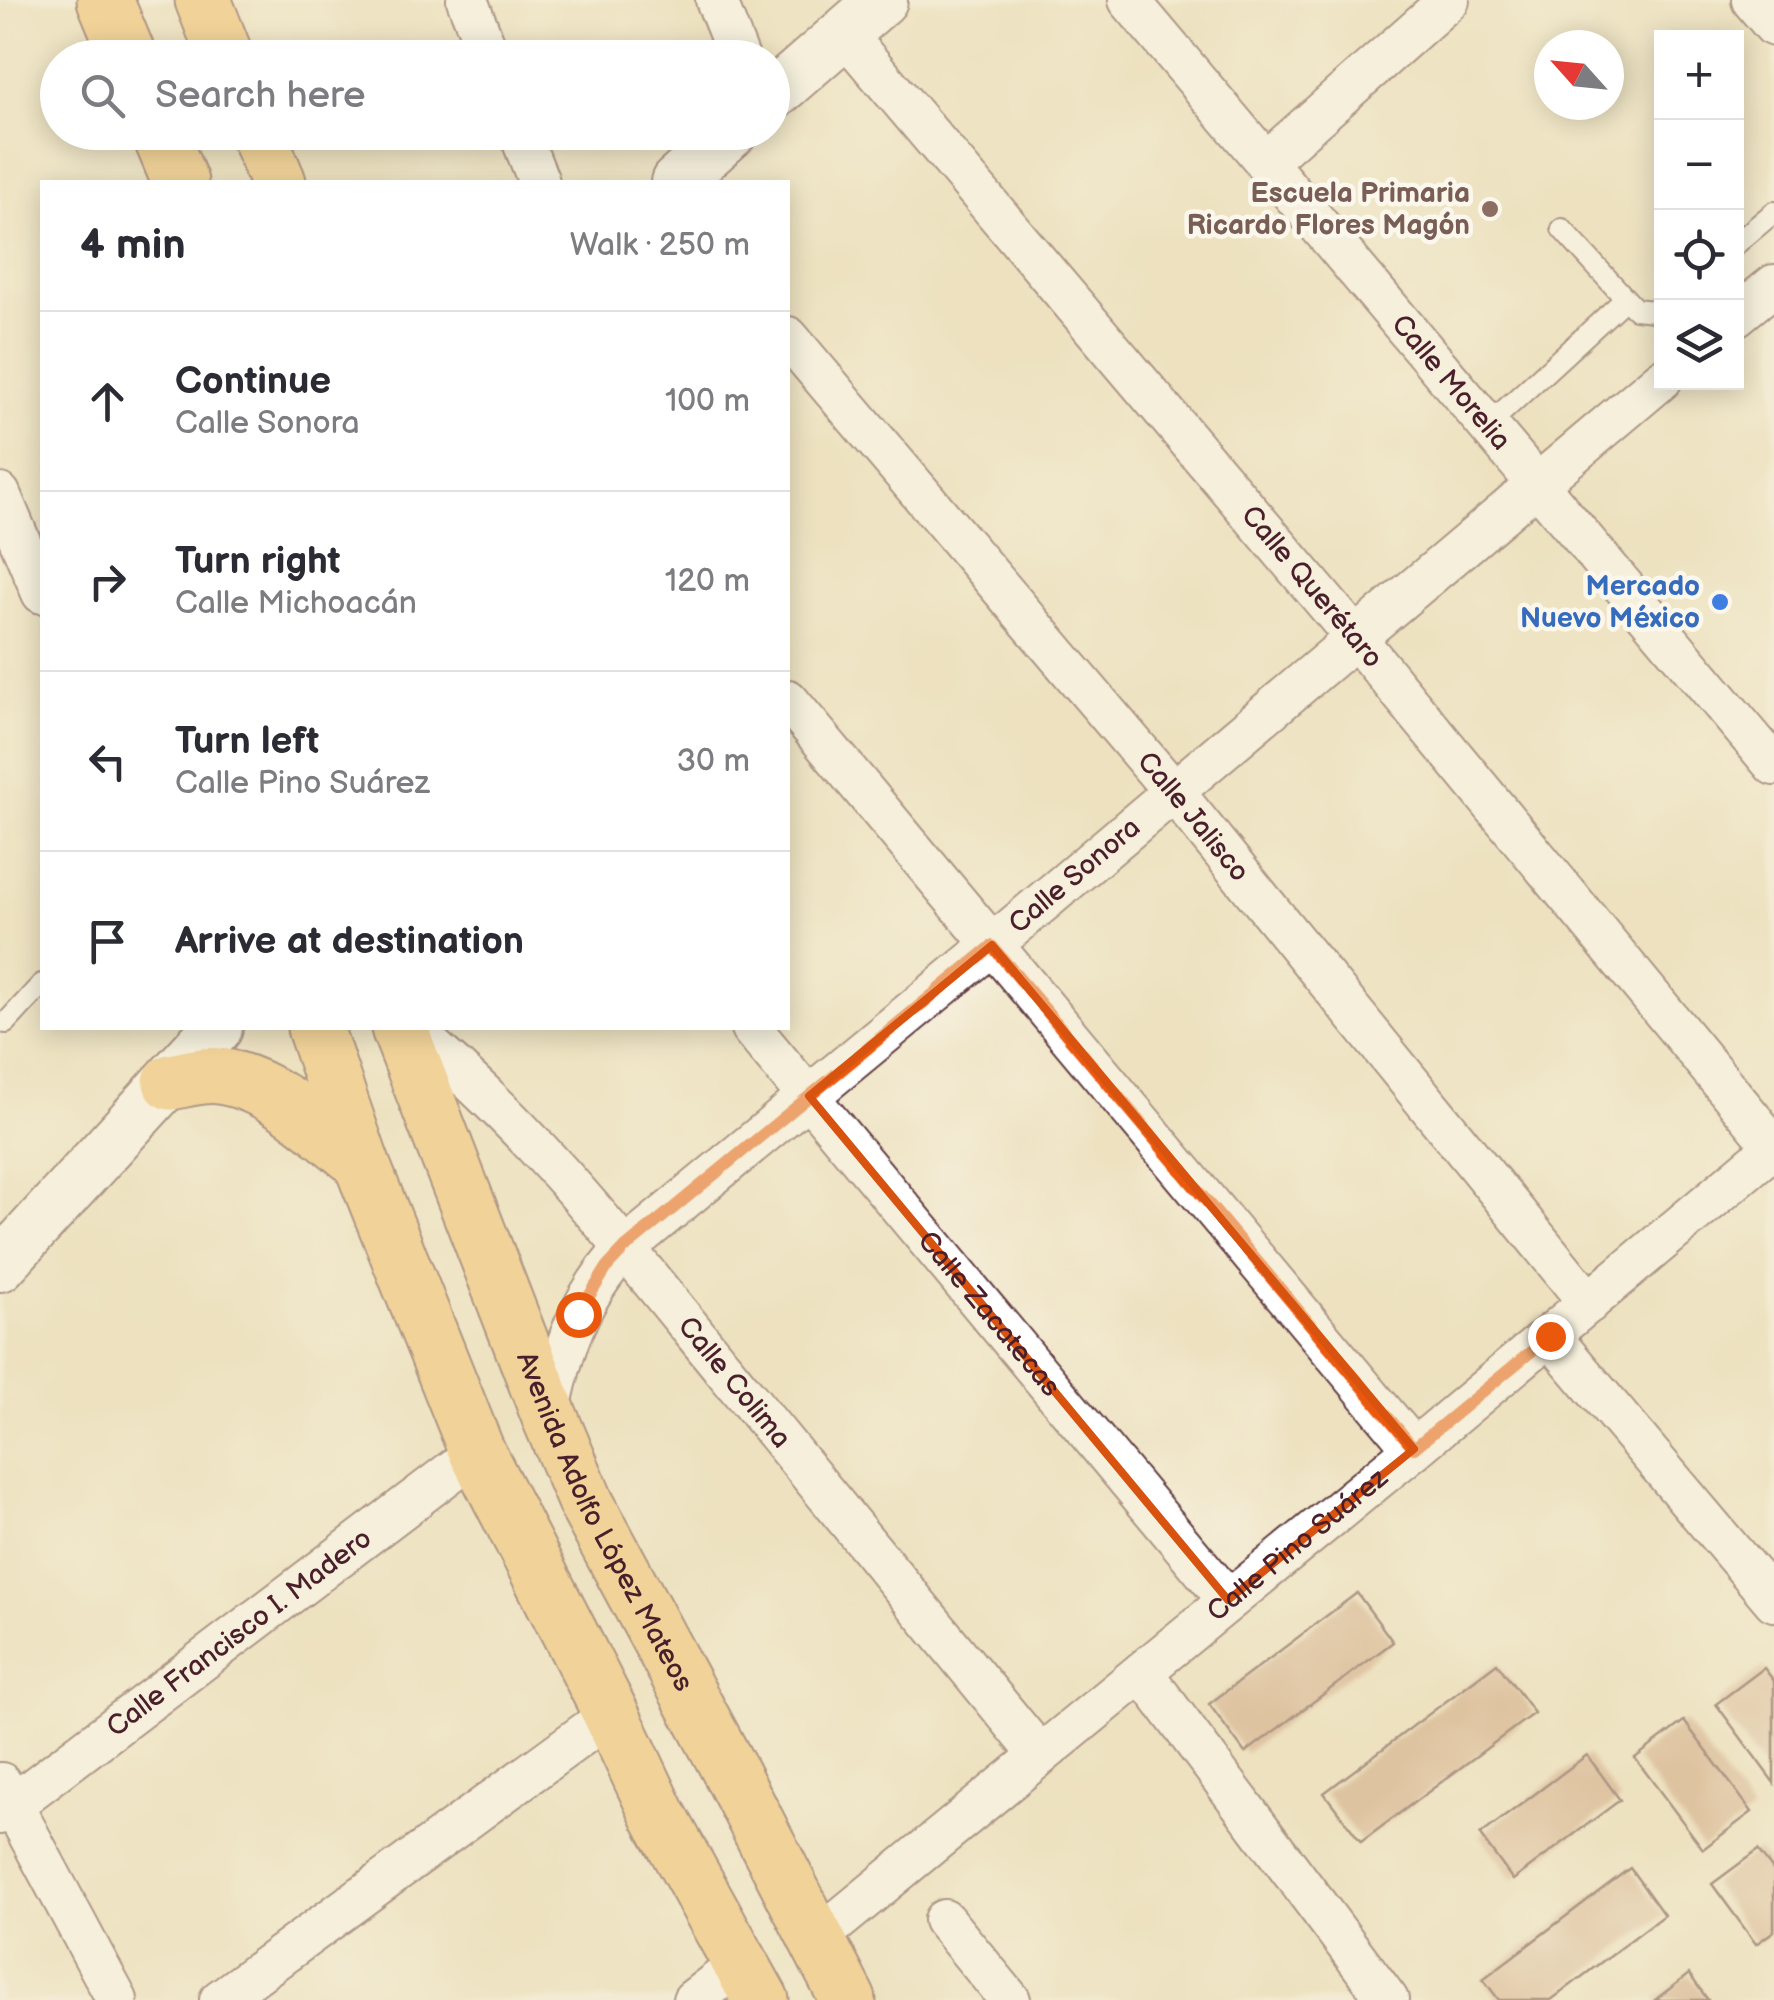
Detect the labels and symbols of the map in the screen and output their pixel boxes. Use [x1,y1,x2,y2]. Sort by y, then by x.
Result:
north arrow [1534,30,1624,120]
place label: Escuela Primaria Ricardo Flores Magón [1187,177,1470,242]
marker: Escuela Primaria Ricardo Flores Magón [1479,198,1501,220]
street label: Calle Morelia [1385,308,1518,457]
street label: Calle Querétaro [1234,499,1390,674]
place label: Mercado Nuevo México [1520,570,1700,635]
marker: Mercado Nuevo México [1709,591,1731,613]
street label: Calle Jalisco [1130,745,1256,888]
street label: Calle Sonora [1002,811,1147,940]
street label: Calle Zacatecas [911,1224,1068,1403]
route start [556,1292,602,1338]
street label: Calle Colima [671,1310,798,1455]
route end [1528,1314,1574,1360]
street label: Avenida Adolfo López Mateos [510,1347,700,1697]
street label: Calle Pino Suárez [1200,1461,1394,1628]
street label: Calle Francisco I. Madero [100,1522,378,1744]

